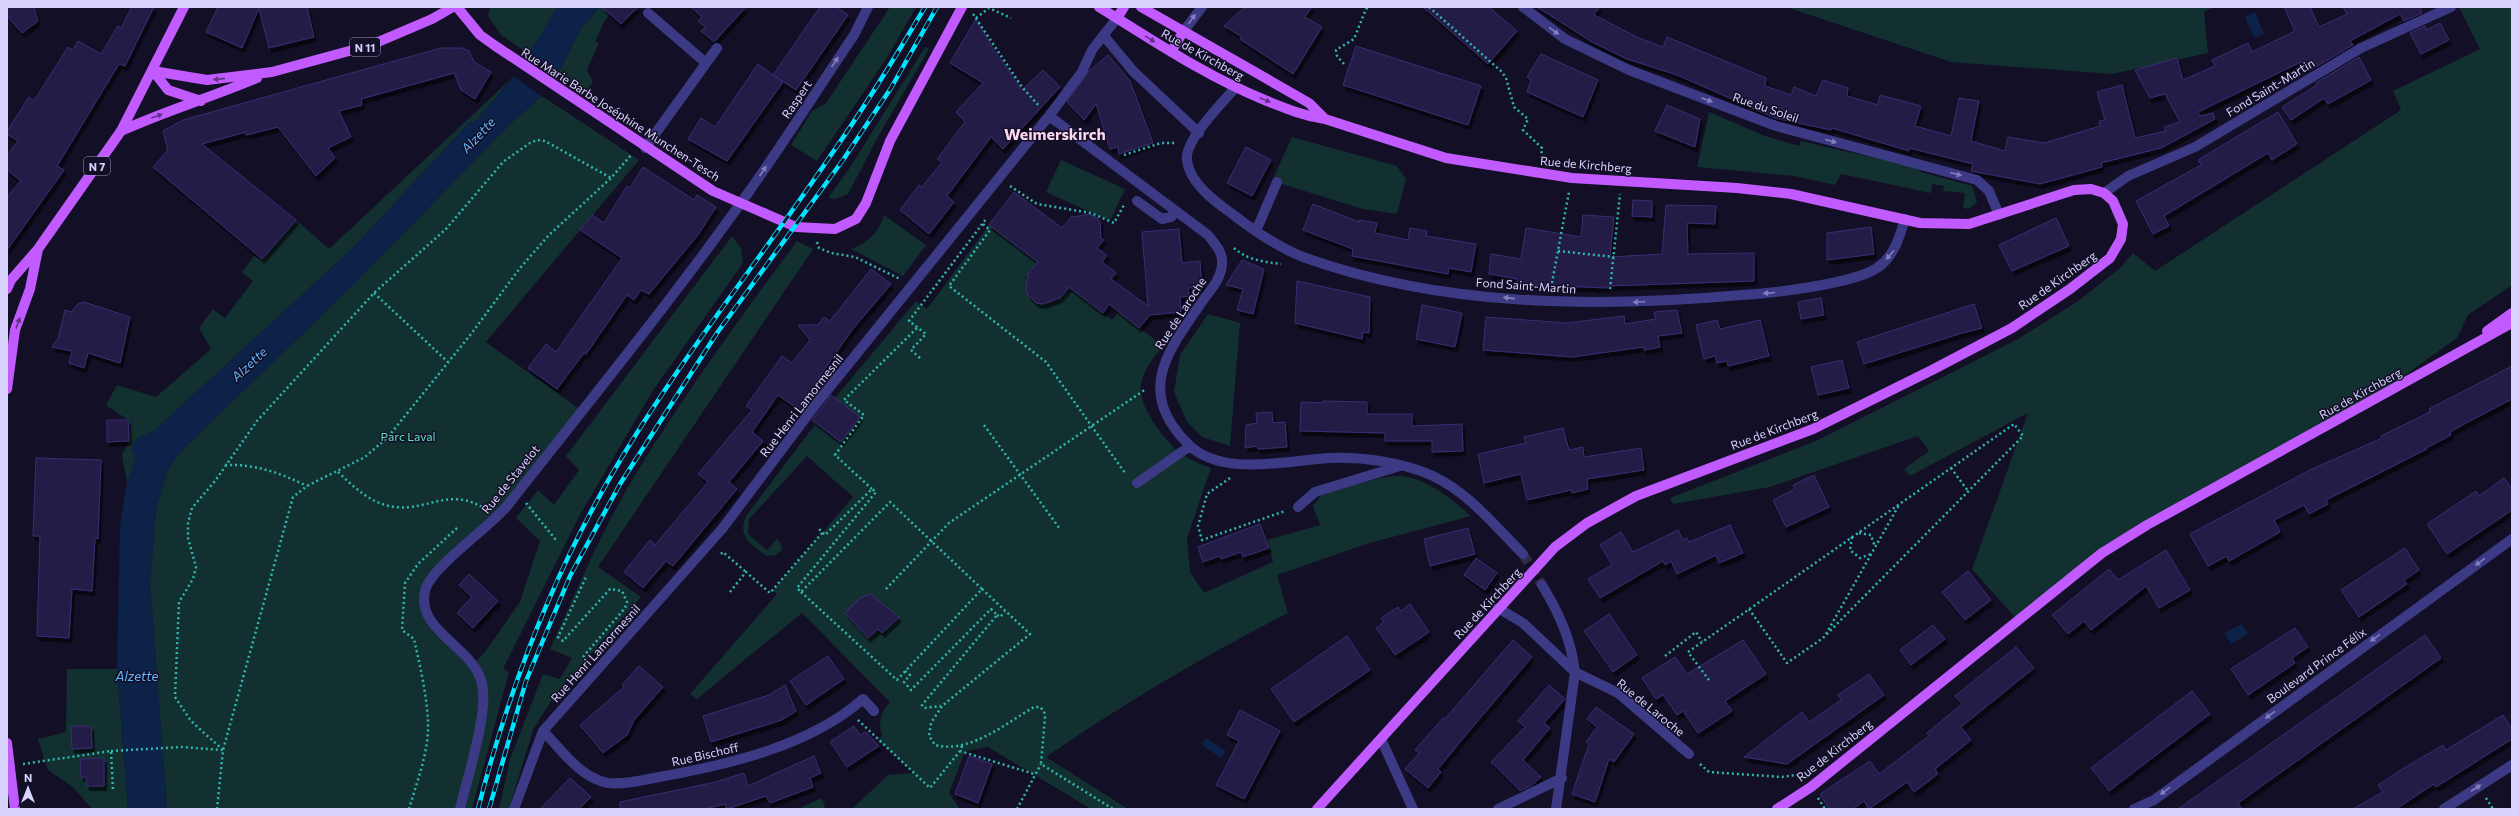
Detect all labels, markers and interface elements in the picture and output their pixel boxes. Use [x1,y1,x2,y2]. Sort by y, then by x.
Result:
one-way arrow [1188,14,1196,25]
street label: Rue de Kirchberg [1159,26,1247,83]
one-way arrow [1549,27,1559,35]
one-way arrow [1145,35,1155,43]
road number: N 11 [350,38,380,56]
street label: Rue Marie Barbe Joséphine Munchen-Tesch [519,44,723,184]
street label: Fond Saint-Martin [2223,55,2317,119]
one-way arrow [831,57,839,67]
one-way arrow [213,76,225,83]
street label: Raspert [778,77,814,121]
street label: Rue du Soleil [1731,89,1801,125]
one-way arrow [1259,97,1271,103]
one-way arrow [1702,98,1714,104]
one-way arrow [151,112,163,118]
water label: Alzette [457,114,499,157]
district label: Weimerskirch [1004,124,1106,143]
one-way arrow [1825,138,1837,144]
street label: Rue de Kirchberg [1540,153,1633,175]
road number: N 7 [84,157,110,175]
one-way arrow [759,165,767,176]
one-way arrow [1950,172,1962,178]
street label: Rue de Kirchberg [2015,248,2099,312]
one-way arrow [1885,250,1895,260]
street label: Rue de Laroche [1152,274,1208,352]
street label: Fond Saint-Martin [1475,275,1577,295]
one-way arrow [1763,290,1775,296]
one-way arrow [1503,295,1516,301]
one-way arrow [1633,298,1645,305]
one-way arrow [15,316,21,328]
water label: Alzette [227,343,270,385]
street label: Rue Henri Lamormesnil [757,351,845,459]
street label: Rue de Kirchberg [2316,364,2404,421]
street label: Rue de Kirchberg [1728,406,1820,452]
park label: Parc Laval [381,429,436,443]
street label: Rue de Stavelot [478,442,542,516]
one-way arrow [2475,557,2486,566]
street label: Rue de Kirchberg [1450,564,1524,641]
street label: Rue Henri Lamormesnil [547,601,643,705]
street label: Boulevard Prince Félix [2264,624,2369,706]
one-way arrow [2370,634,2381,642]
water label: Alzette [115,668,159,684]
street label: Rue de Laroche [1614,675,1688,739]
one-way arrow [2265,711,2276,719]
street label: Rue de Kirchberg [1793,716,1875,784]
street label: Rue Bischoff [670,739,741,769]
north arrow [8,768,48,808]
text: N [24,771,32,784]
one-way arrow [2470,784,2482,791]
one-way arrow [2160,787,2171,796]

